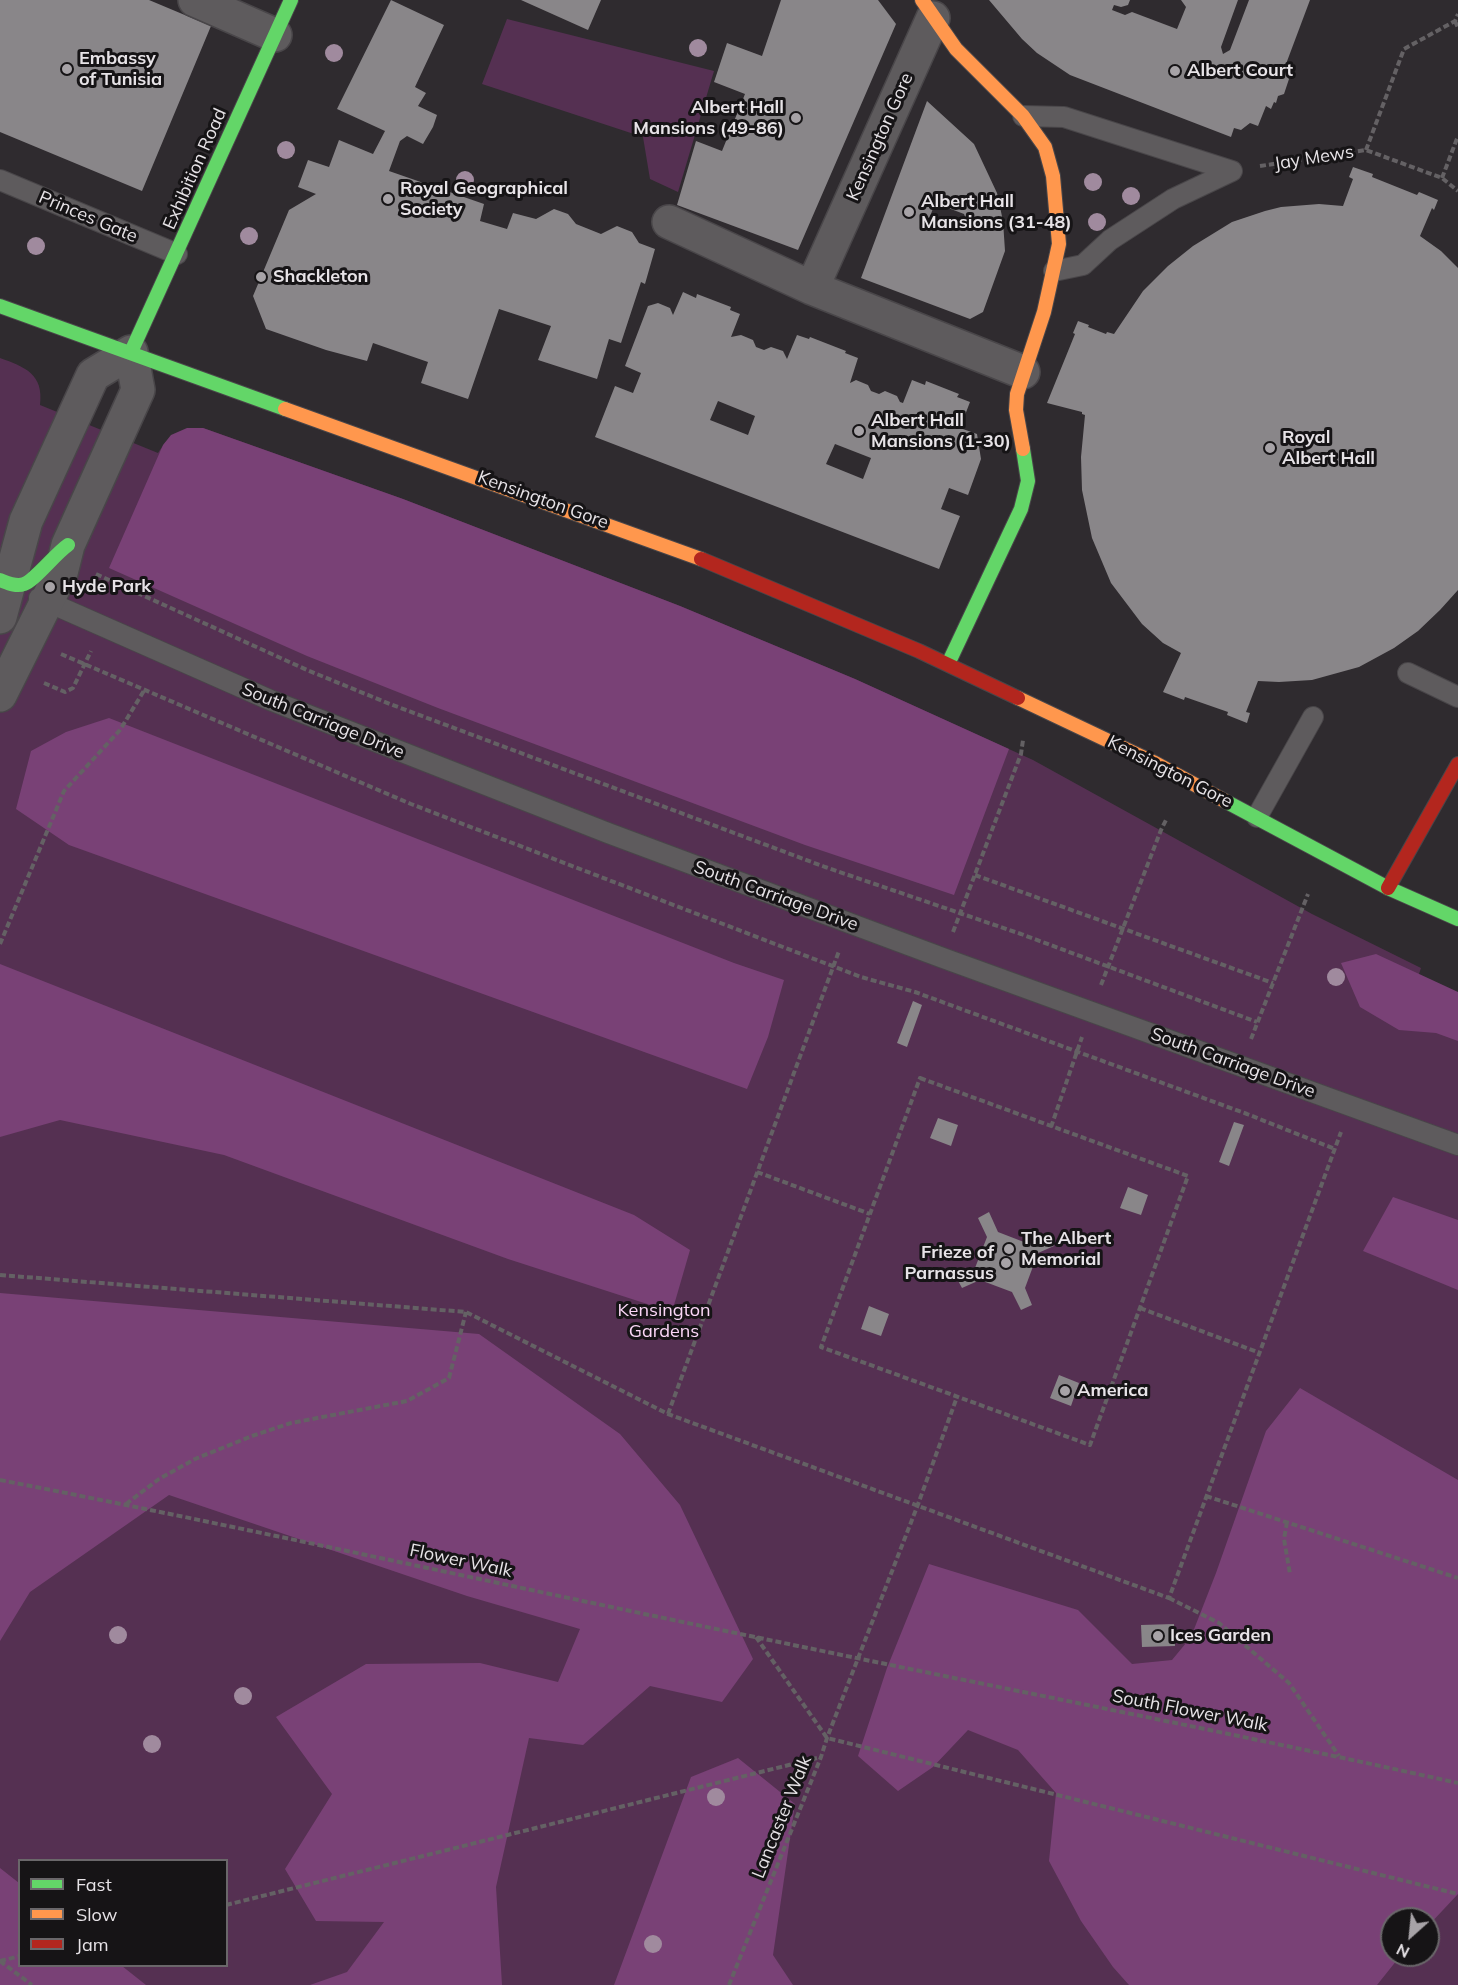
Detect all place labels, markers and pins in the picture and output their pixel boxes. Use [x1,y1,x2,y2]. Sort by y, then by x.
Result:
place label: Embassy of Tunisia [79,48,162,90]
place label: Albert Court [1187,60,1293,82]
marker: Embassy of Tunisia [60,62,74,76]
marker: Albert Court [1168,64,1182,78]
place label: Albert Hall Mansions (49-86) [633,97,784,140]
marker: Albert Hall Mansions (49-86) [789,111,803,125]
place label: Royal Geographical Society [400,178,568,220]
place label: Albert Hall Mansions (31-48) [921,191,1072,234]
marker: Royal Geographical Society [381,192,395,206]
marker: Albert Hall Mansions (31-48) [902,205,916,219]
place label: Shackleton [273,266,368,288]
marker: Shackleton [254,270,268,284]
place label: Albert Hall Mansions (1-30) [871,410,1011,452]
marker: Albert Hall Mansions (1-30) [852,424,866,438]
place label: Royal Albert Hall [1282,427,1375,470]
marker: Royal Albert Hall [1263,441,1277,455]
place label: Hyde Park [62,576,151,598]
marker: Hyde Park [43,580,57,594]
place label: The Albert Memorial [1021,1228,1111,1270]
place label: Frieze of Parnassus [904,1242,994,1284]
marker: The Albert Memorial [1002,1242,1016,1256]
marker: Frieze of Parnassus [999,1256,1013,1270]
place label: America [1077,1380,1148,1402]
marker: America [1058,1384,1072,1398]
place label: Ices Garden [1170,1625,1271,1647]
marker: Ices Garden [1151,1629,1165,1643]

